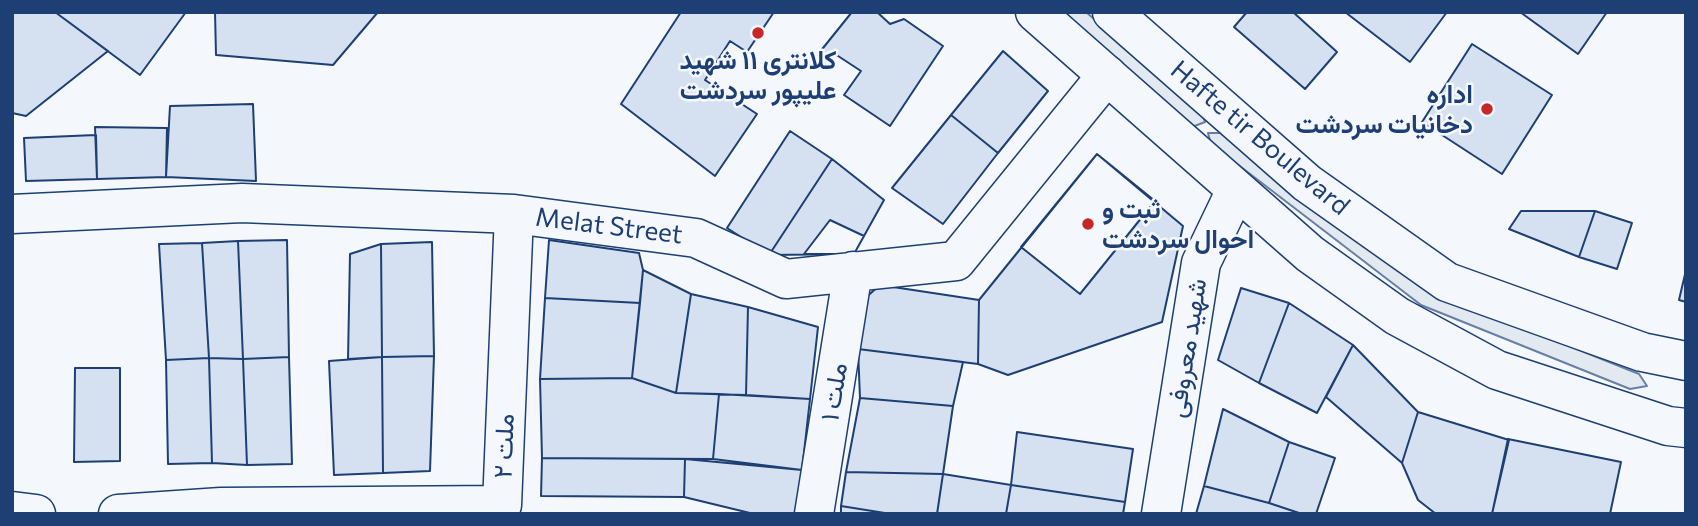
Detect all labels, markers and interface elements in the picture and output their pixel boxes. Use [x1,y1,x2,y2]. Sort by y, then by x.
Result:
marker: کلانتری ۱۱ شهید علیپور سردشت [750,25,766,41]
place label: کلانتری ۱۱ شهید علیپور سردشت [680,44,836,106]
street label: Hafte tir Boulevard [1164,54,1356,222]
place label: اداره دخانیات سردشت [1296,78,1473,140]
marker: اداره دخانیات سردشت [1479,101,1495,117]
place label: ثبت و احوال سردشت [1102,193,1254,255]
street label: Melat Street [534,202,684,250]
marker: ثبت و احوال سردشت [1080,216,1096,232]
street label: شهید معروفی [1161,276,1213,420]
street label: ملت ۱ [814,361,854,423]
street label: ملت ۲ [487,413,521,479]

